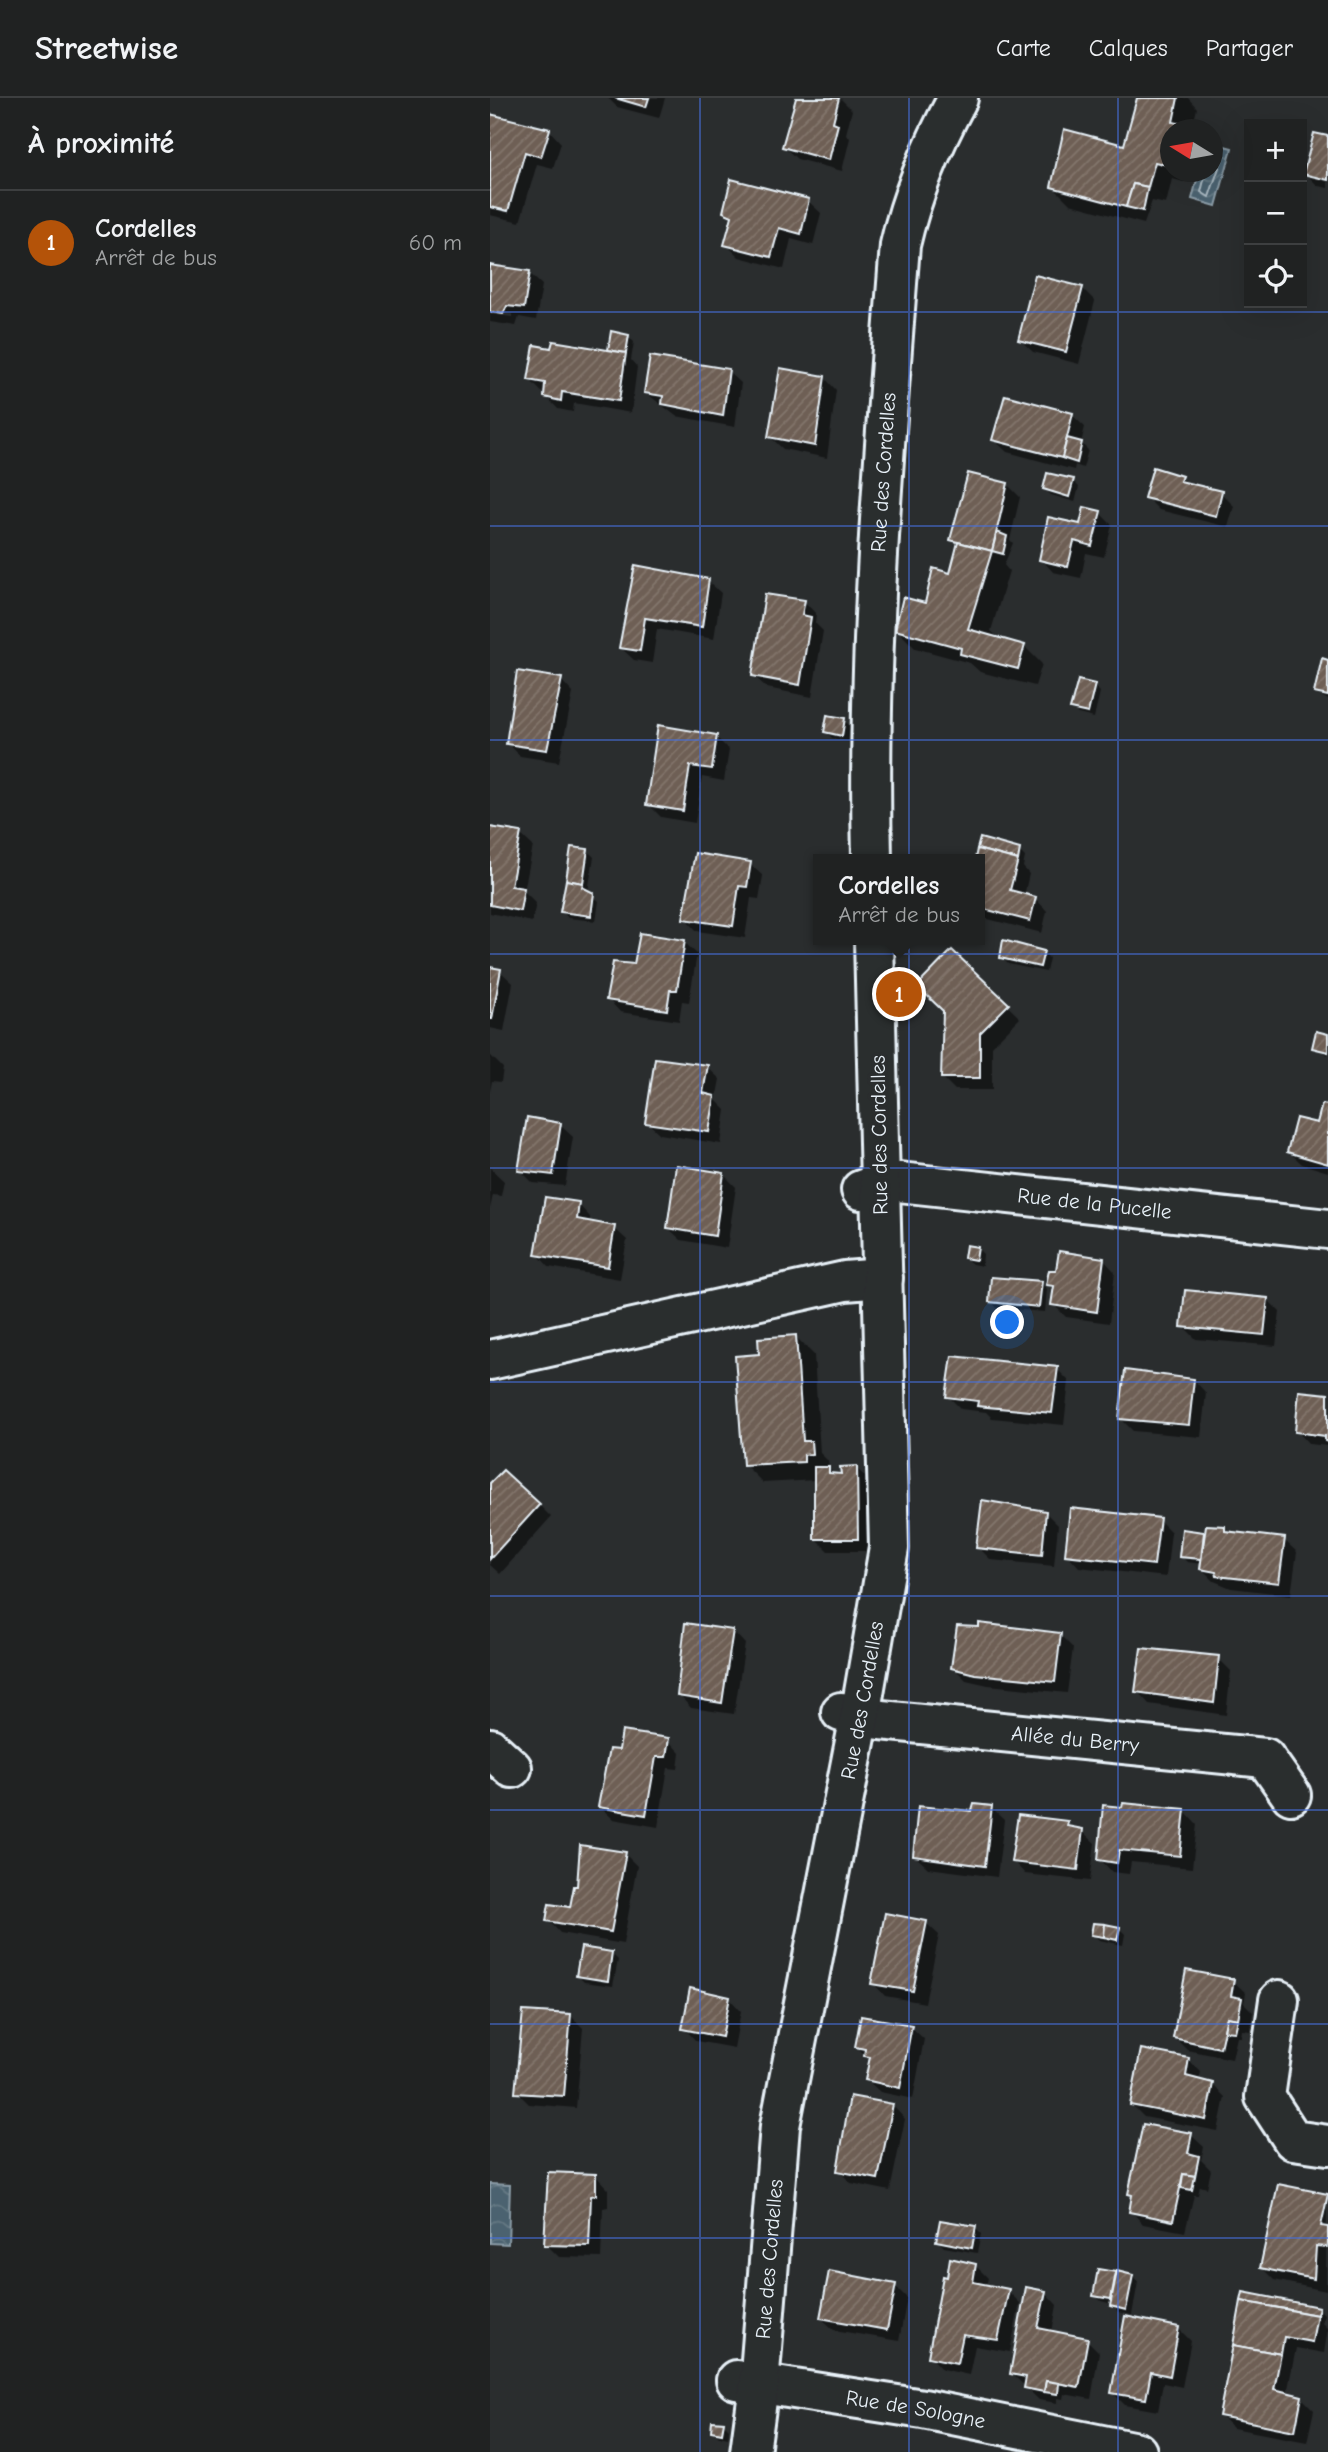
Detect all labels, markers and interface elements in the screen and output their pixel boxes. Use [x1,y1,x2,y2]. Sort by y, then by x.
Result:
text: Streetwise [35,29,178,67]
text: Carte [996,34,1051,62]
text: Calques [1089,34,1168,62]
text: Partager [1206,34,1293,62]
north arrow [1160,119,1223,182]
map controls [1244,119,1307,308]
button: + [1244,119,1307,182]
text: À proximité [28,126,174,161]
button: − [1244,182,1307,245]
text: Cordelles [95,214,196,244]
text: 1 [46,229,56,256]
text: 60 m [409,229,462,256]
text: Arrêt de bus [95,244,217,271]
button: locate [1244,245,1307,308]
street label: Rue des Cordelles [866,392,901,553]
popup [813,854,985,945]
text: Cordelles [838,871,939,901]
text: Arrêt de bus [838,901,960,928]
pin: 1 [876,968,922,1020]
street label: Rue des Cordelles [866,1055,892,1215]
street label: Rue de la Pucelle [1016,1183,1173,1224]
your location [990,1305,1024,1339]
street label: Rue des Cordelles [836,1619,888,1781]
street label: Allée du Berry [1010,1721,1141,1758]
street label: Rue des Cordelles [751,2178,788,2340]
street label: Rue de Sologne [844,2385,987,2433]

